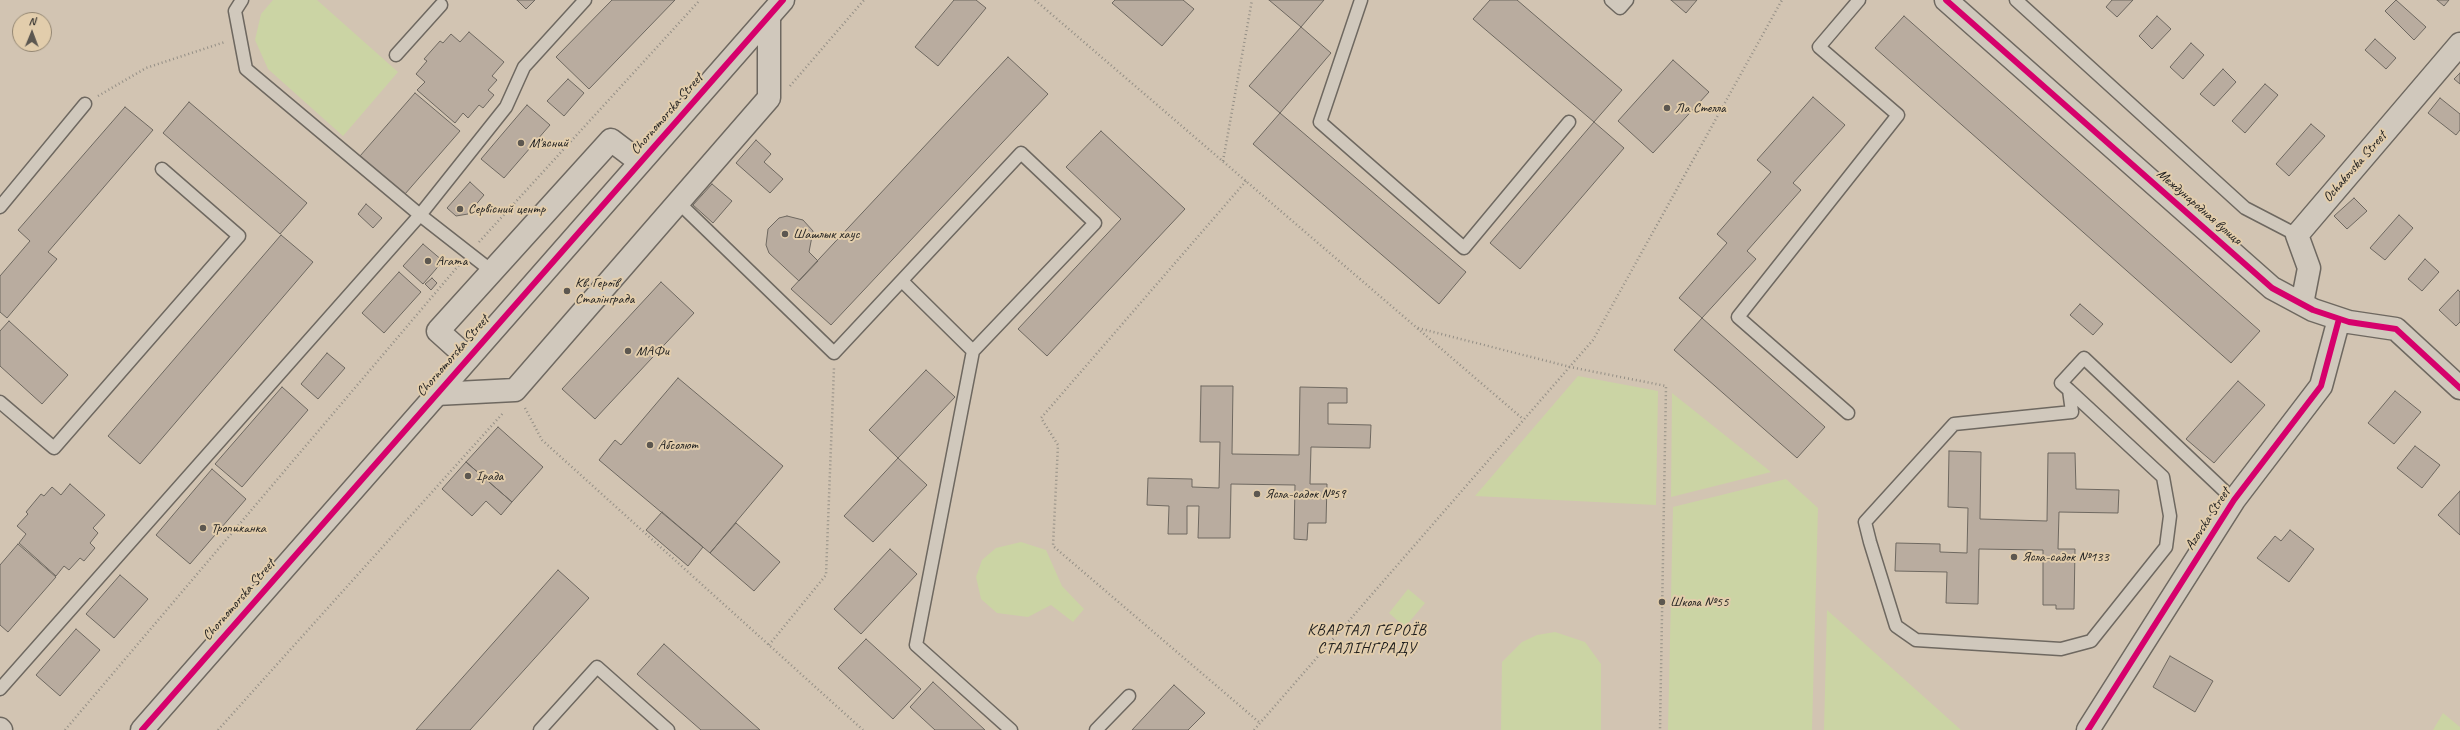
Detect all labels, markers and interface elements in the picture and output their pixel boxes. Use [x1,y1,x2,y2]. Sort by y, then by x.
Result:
north arrow [12,12,52,52]
text: N [29,14,36,28]
street label: Chornomorska Street [627,70,707,158]
place label: Ла Стелла [1675,100,1726,116]
marker: Ла Стелла [1662,103,1672,113]
street label: Ochakovska Street [2320,128,2390,206]
place label: М'ясний [529,135,568,151]
marker: М'ясний [516,138,526,148]
street label: Мєждународная вулиця [2153,166,2245,248]
place label: Сервісний центр [468,201,545,217]
marker: Сервісний центр [455,204,465,214]
place label: Шашлык хаус [793,226,859,242]
marker: Шашлык хаус [780,229,790,239]
place label: Агата [436,253,467,269]
marker: Агата [423,256,433,266]
place label: Кв. Героїв Сталінграда [575,275,634,308]
marker: Кв. Героїв Сталінграда [562,286,572,296]
street label: Chornomorska Street [413,312,493,400]
place label: МАФи [636,343,669,359]
marker: МАФи [623,346,633,356]
place label: Абсолют [658,437,698,453]
marker: Абсолют [645,440,655,450]
place label: Ірада [476,468,503,484]
marker: Ірада [463,471,473,481]
street label: Azovska Street [2182,485,2234,553]
place label: Ясла-садок №59 [1265,486,1346,502]
marker: Ясла-садок №59 [1252,489,1262,499]
place label: Тропиканка [211,520,266,536]
marker: Тропиканка [198,523,208,533]
place label: Ясла-садок №133 [2022,549,2109,565]
marker: Ясла-садок №133 [2009,552,2019,562]
street label: Chornomorska Street [199,556,279,644]
place label: Школа №55 [1670,594,1728,610]
marker: Школа №55 [1657,597,1667,607]
district label: КВАРТАЛ ГЕРОЇВ СТАЛІНГРАДУ [1307,621,1427,659]

